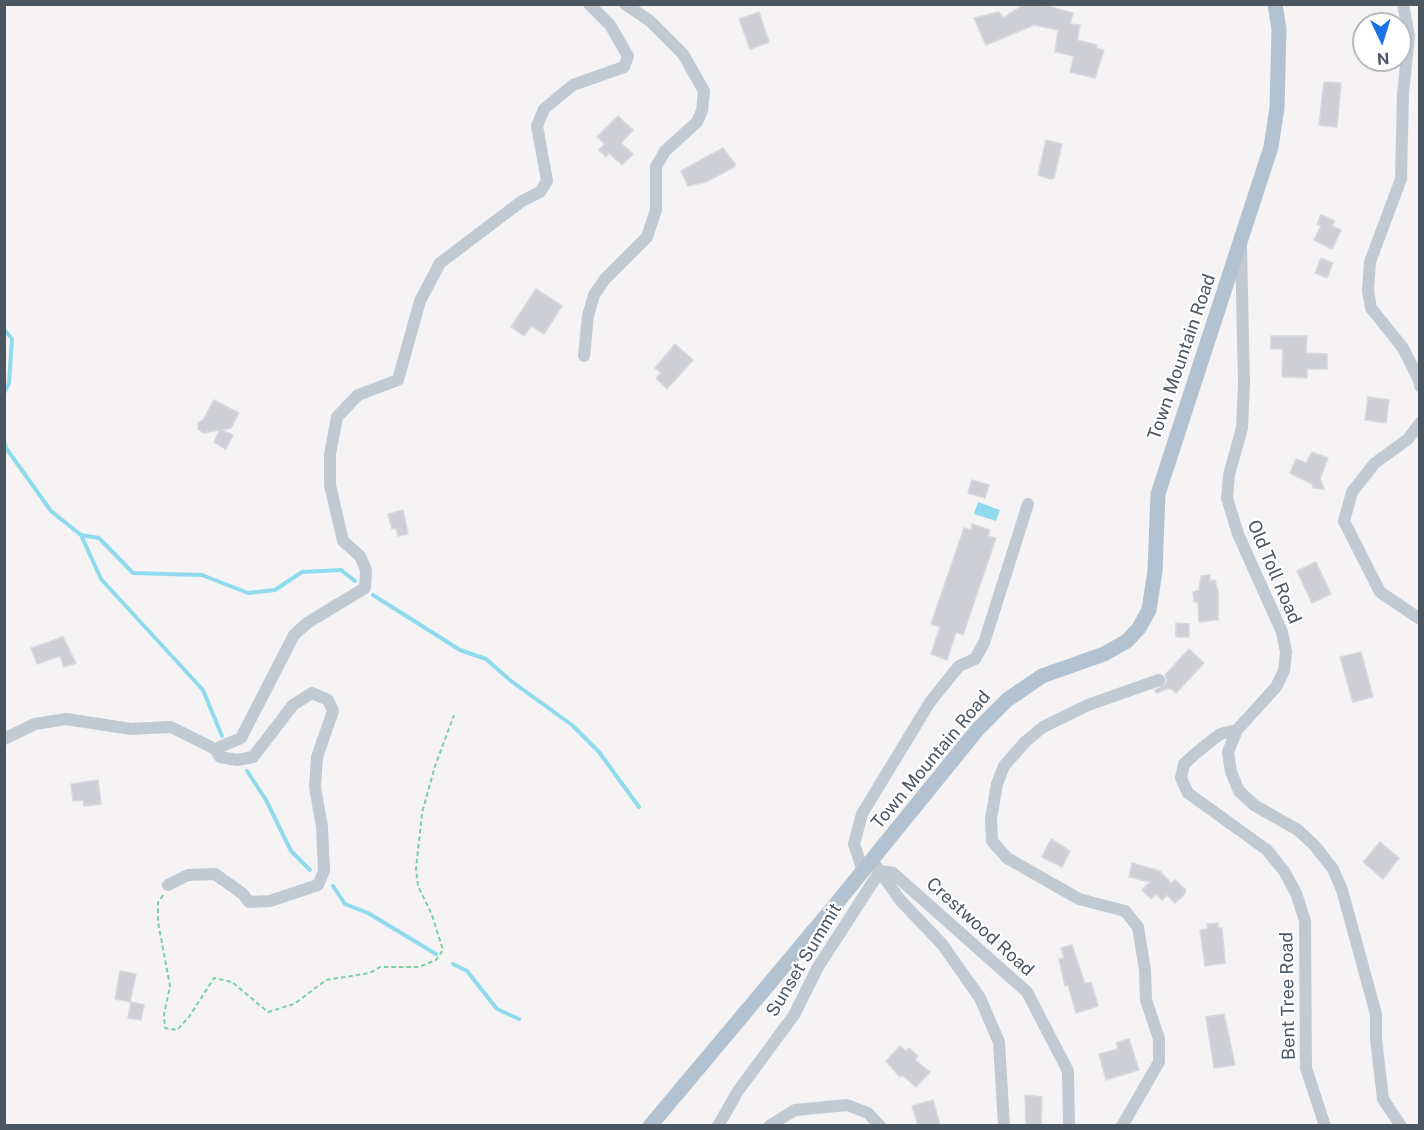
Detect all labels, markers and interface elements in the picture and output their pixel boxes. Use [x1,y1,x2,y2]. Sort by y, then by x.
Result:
north arrow [1352,12,1412,72]
text: N [1376,49,1390,68]
street label: Town Mountain Road [1144,271,1220,443]
street label: Old Toll Road [1242,517,1306,627]
street label: Town Mountain Road [867,687,995,833]
street label: Crestwood Road [922,873,1038,981]
street label: Sunset Summit [762,899,846,1021]
street label: Bent Tree Road [1276,932,1300,1060]

